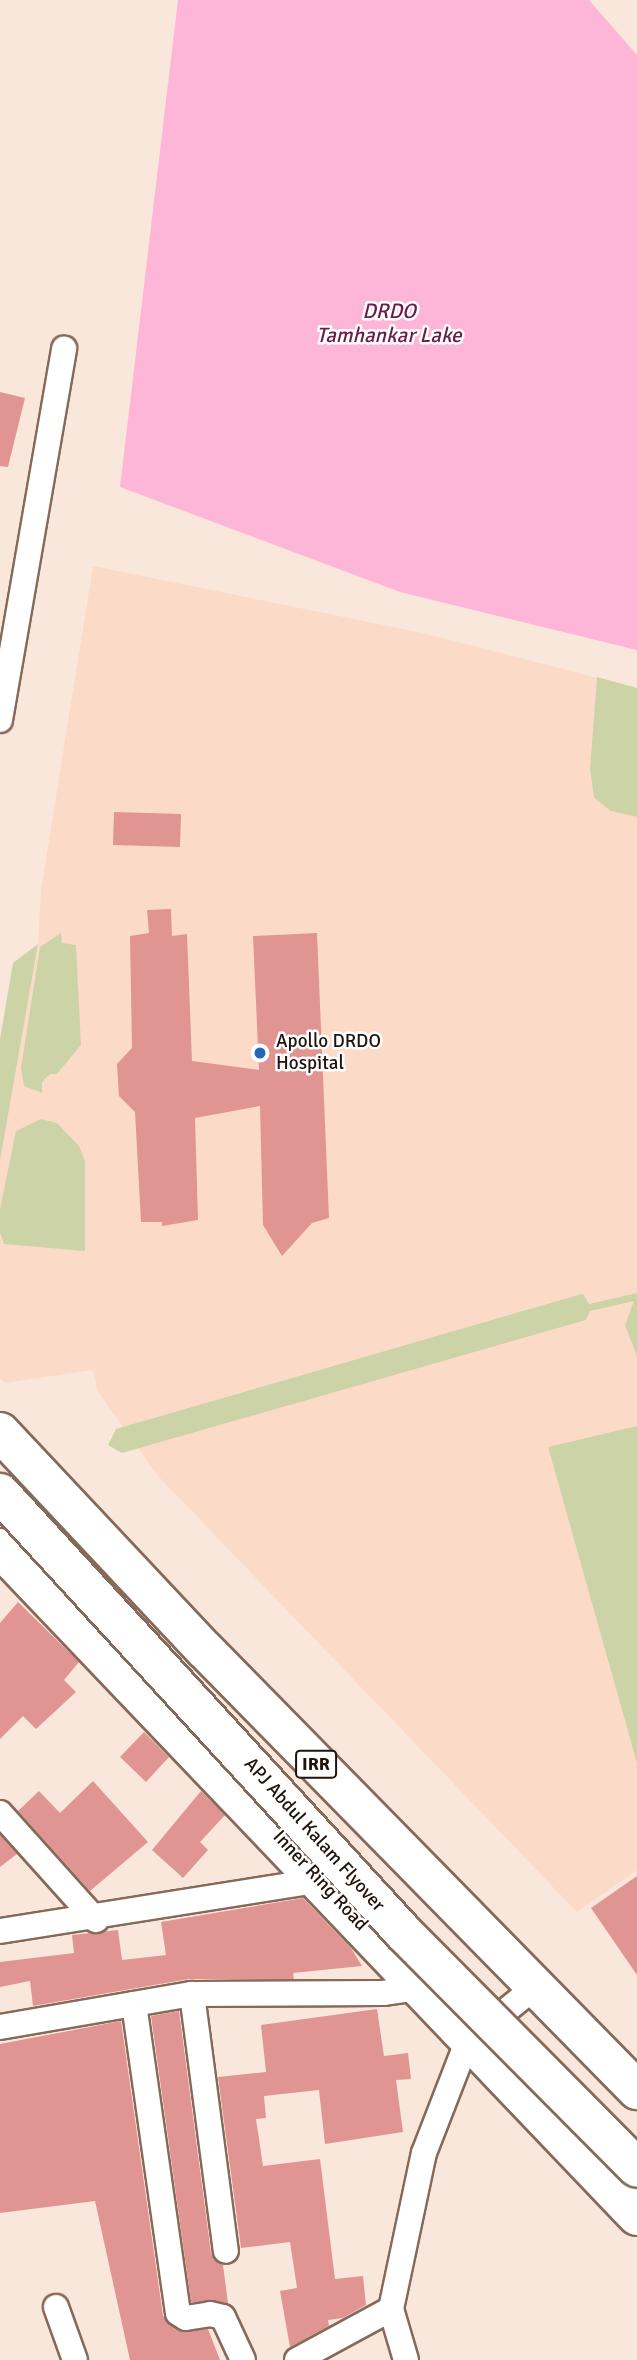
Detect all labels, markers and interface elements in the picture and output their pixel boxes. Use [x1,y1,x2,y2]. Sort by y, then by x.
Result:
water label: DRDO Tamhankar Lake [316,298,462,348]
place label: Apollo DRDO Hospital [276,1031,381,1075]
marker: Apollo DRDO Hospital [250,1043,270,1063]
road number: IRR [295,1750,337,1778]
street label: APJ Abdul Kalam Flyover [239,1753,389,1917]
street label: Inner Ring Road [268,1826,372,1936]

